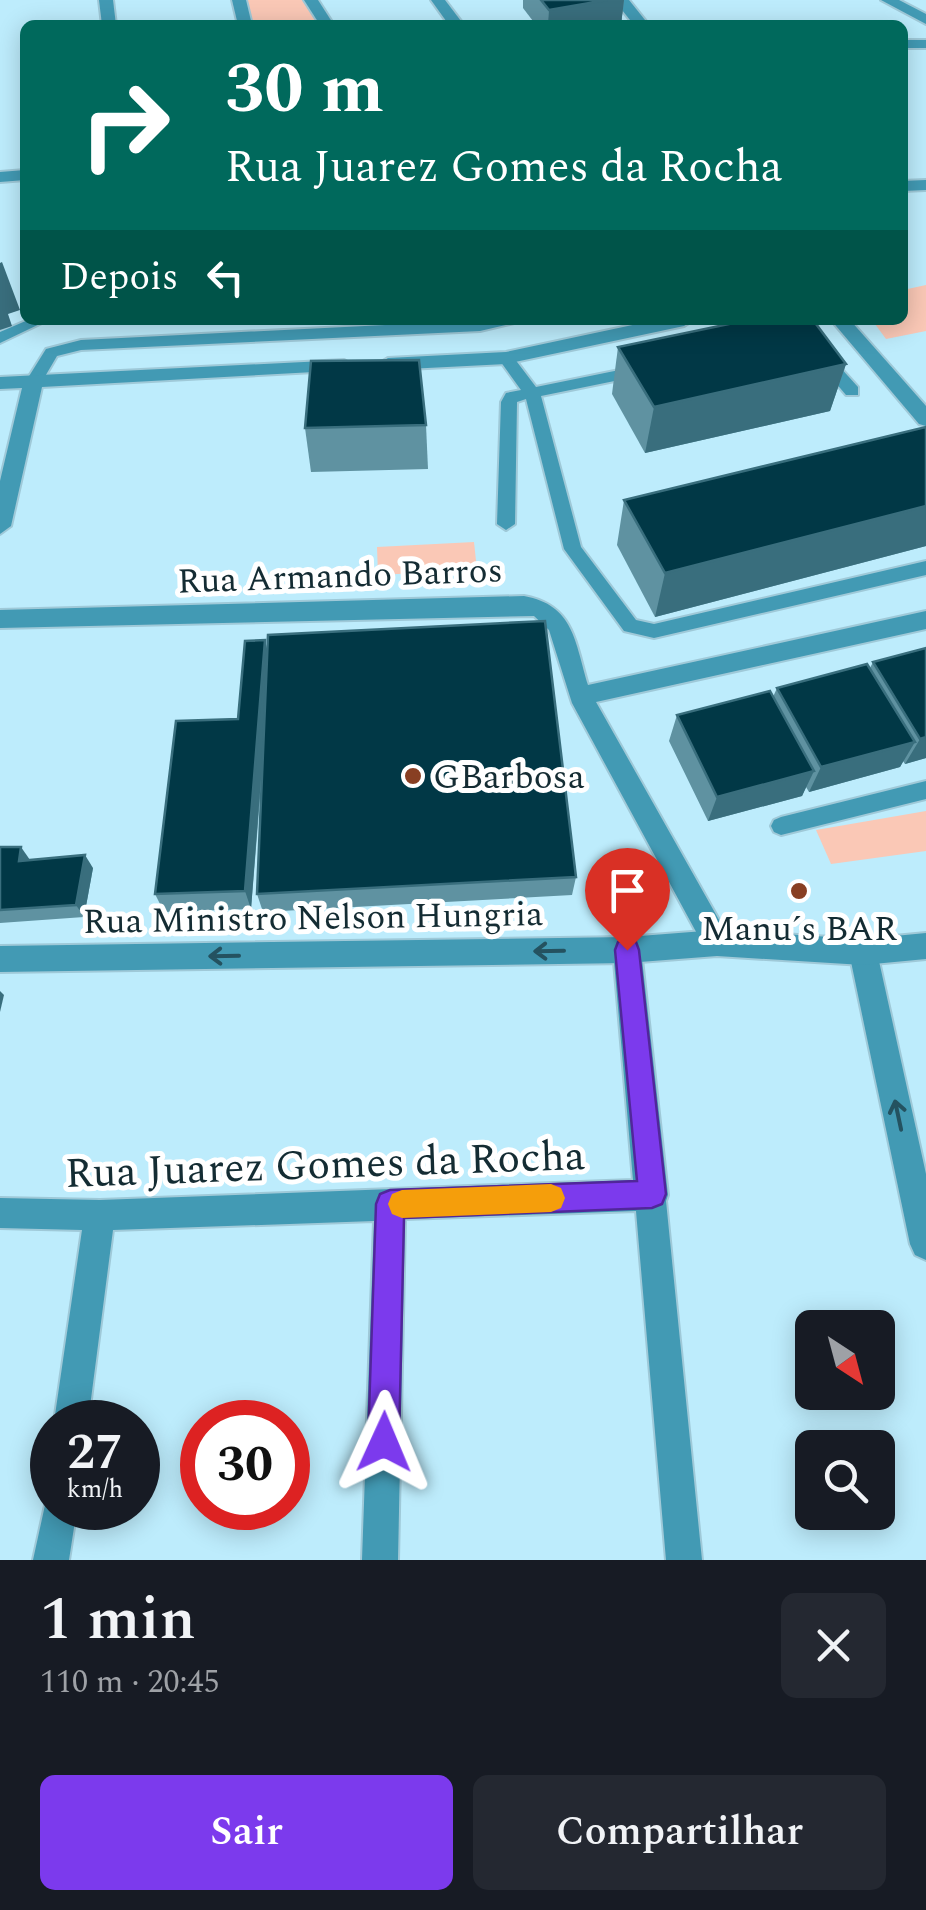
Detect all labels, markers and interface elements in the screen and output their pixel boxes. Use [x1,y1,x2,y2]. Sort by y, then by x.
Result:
text: 30 m [225,37,384,143]
icon: right [60,60,190,190]
text: Rua Juarez Gomes da Rocha [225,133,782,202]
text: Depois [60,249,178,307]
icon: left [198,250,253,305]
street label: Rua Armando Barros [177,544,504,609]
place label: GBarbosa [433,751,585,804]
marker: GBarbosa [402,765,424,787]
pin [585,848,670,951]
icon: arrive [600,863,655,918]
marker: Manu´s BAR [788,880,810,902]
street label: Rua Ministro Nelson Hungria [82,888,544,949]
place label: Manu´s BAR [701,903,898,956]
one-way arrow [534,942,566,960]
one-way arrow [209,946,241,965]
one-way arrow [888,1100,906,1132]
street label: Rua Juarez Gomes da Rocha [64,1125,587,1206]
north arrow [795,1310,895,1410]
map controls [795,1310,895,1530]
position arrow [332,1390,436,1494]
speed limit sign: 30 [180,1400,310,1530]
text: 27 [67,1415,123,1491]
button: search [795,1430,895,1530]
text: km/h [67,1471,123,1509]
text: 1 min [40,1574,196,1666]
button: close [781,1593,886,1698]
text: 110 m · 20:45 [40,1658,220,1707]
button: Sair [40,1775,453,1890]
button: Compartilhar [473,1775,886,1890]

